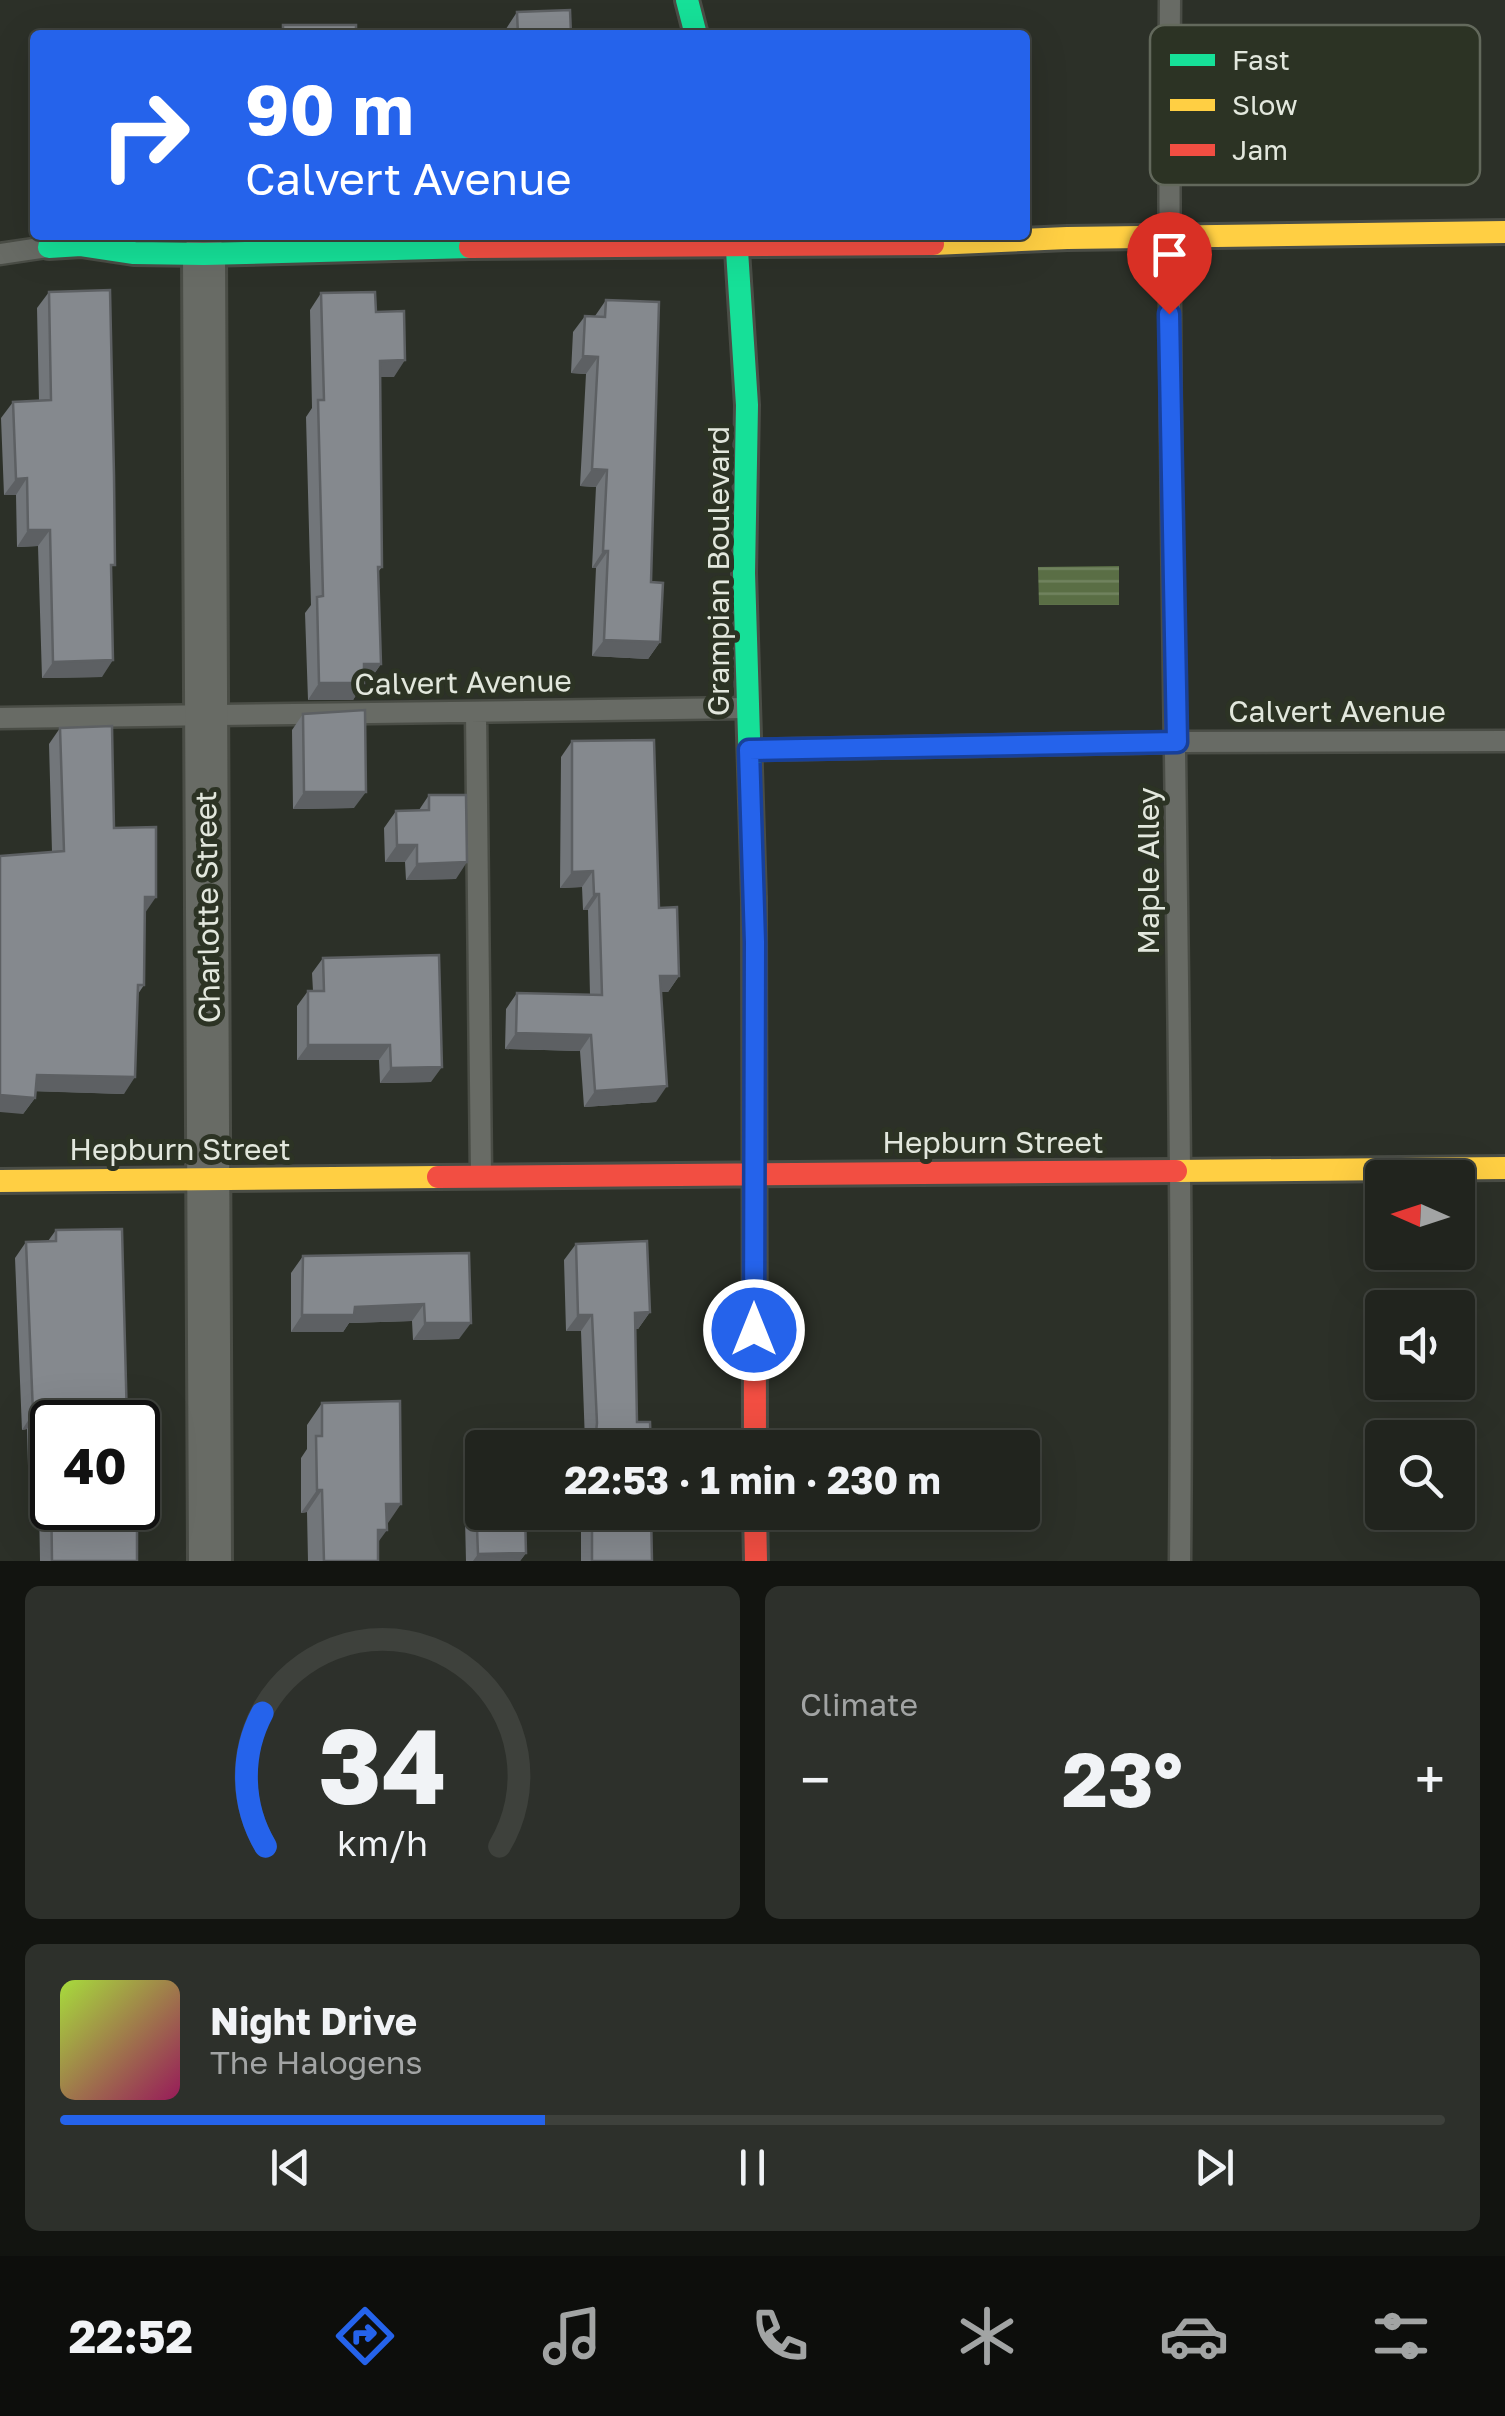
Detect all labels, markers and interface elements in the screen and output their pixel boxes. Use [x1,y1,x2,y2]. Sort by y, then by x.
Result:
legend [1150,25,1480,185]
text: Fast [1232,43,1290,76]
text: 90 m [245,66,414,150]
icon: right [80,70,210,200]
text: Slow [1232,88,1298,121]
text: Jam [1232,133,1288,166]
text: Calvert Avenue [245,151,571,205]
pin [1127,212,1212,315]
icon: arrive [1142,227,1197,282]
street label: Grampian Boulevard [700,426,736,716]
street label: Calvert Avenue [354,662,572,702]
street label: Calvert Avenue [1228,693,1446,729]
street label: Maple Alley [1130,787,1166,955]
street label: Charlotte Street [187,791,227,1023]
street label: Hepburn Street [882,1124,1104,1160]
street label: Hepburn Street [69,1131,291,1167]
north arrow [1365,1160,1475,1270]
map controls [1365,1160,1475,1530]
position arrow [702,1278,806,1382]
button: sound [1365,1290,1475,1400]
speed limit sign: 40 [30,1400,160,1530]
button: search [1365,1420,1475,1530]
text: 22:53 · 1 min · 230 m [564,1457,941,1502]
text: Climate [800,1685,918,1723]
text: 34 [318,1702,447,1827]
text: 23° [1062,1733,1183,1824]
text: − [800,1746,830,1812]
text: + [1415,1746,1445,1812]
text: km/h [337,1821,428,1864]
text: Night Drive [210,1998,417,2043]
text: The Halogens [210,2043,422,2081]
icon: previous [263,2140,318,2195]
icon: pause [725,2140,780,2195]
icon: next [1187,2140,1242,2195]
icon: directions [330,2301,400,2371]
icon: music [537,2301,607,2371]
icon: phone [745,2301,815,2371]
icon: climate [952,2301,1022,2371]
icon: car [1159,2301,1229,2371]
icon: filters [1366,2301,1436,2371]
text: 22:52 [69,2309,193,2363]

